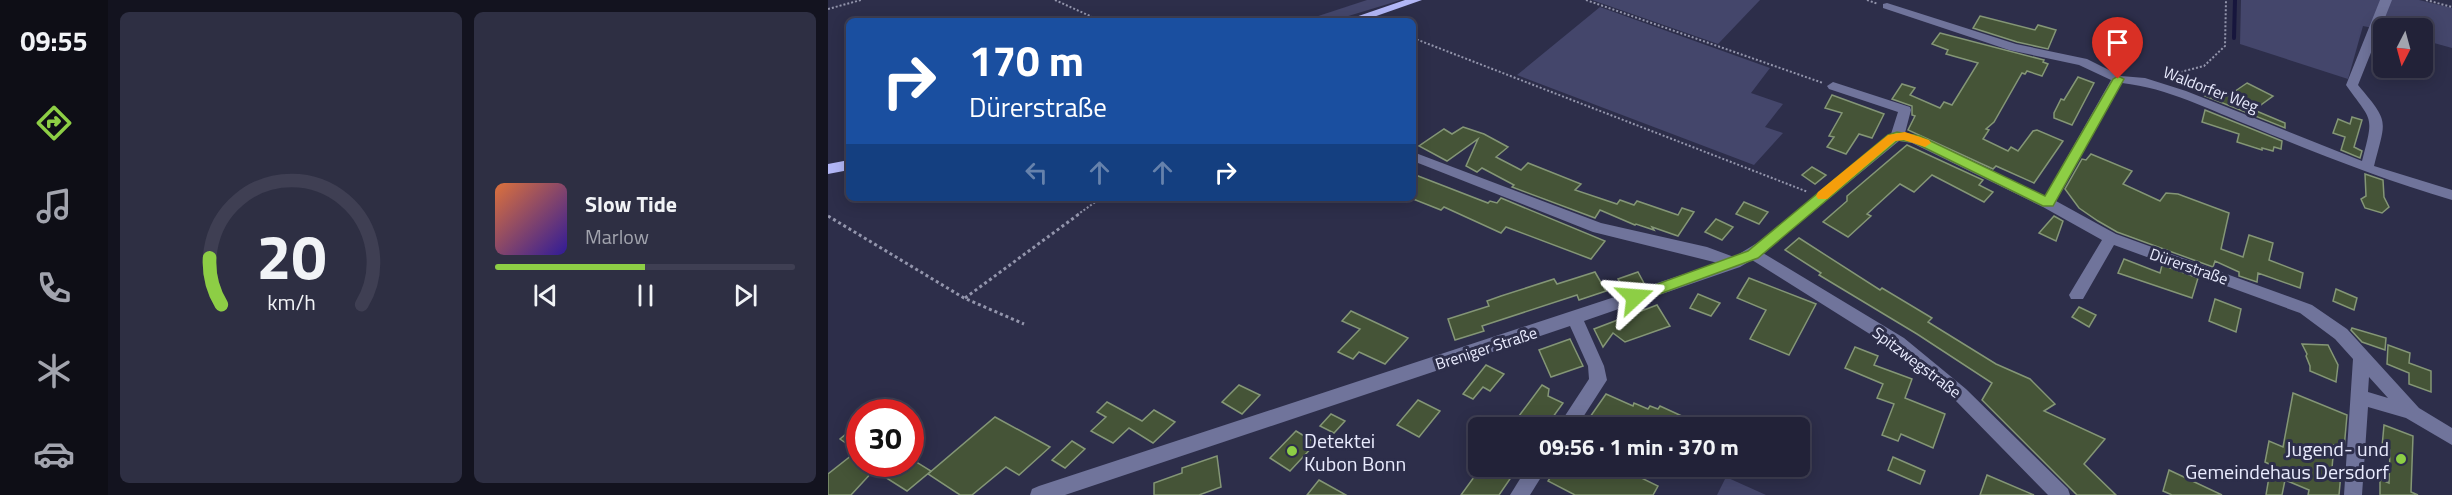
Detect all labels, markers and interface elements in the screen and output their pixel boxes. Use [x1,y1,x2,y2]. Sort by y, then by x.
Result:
pin [2092,17,2143,79]
north arrow [2373,18,2433,78]
map controls [2373,18,2433,78]
text: 09:55 [20,20,88,61]
icon: arrive [2101,26,2134,59]
text: 170 m [969,28,1084,92]
icon: right [870,42,948,120]
street label: Waldorfer Weg [2160,60,2262,118]
text: Dürerstraße [969,86,1107,127]
icon: directions [33,102,75,144]
icon: left [1020,156,1053,189]
icon: ahead [1083,156,1116,189]
icon: ahead [1146,156,1179,189]
icon: right [1209,156,1242,189]
icon: music [33,185,75,227]
text: Slow Tide [585,187,677,221]
text: 20 [256,208,326,303]
text: Marlow [585,221,649,252]
street label: Dürerstraße [2146,241,2232,291]
position arrow [1603,265,1667,329]
icon: phone [33,267,75,309]
icon: previous [529,279,562,312]
icon: pause [629,279,662,312]
icon: next [729,279,762,312]
text: km/h [267,286,315,318]
street label: Breniger Straße [1432,320,1540,376]
street label: Spitzwegstraße [1868,321,1966,403]
icon: climate [33,350,75,392]
speed limit sign: 30 [846,399,924,477]
place label: Detektei Kubon Bonn [1304,425,1406,479]
text: 09:56 · 1 min · 370 m [1539,430,1739,464]
icon: car [33,433,75,475]
place label: Jugend- und Gemeindehaus Dersdorf [2185,433,2389,487]
marker: Detektei Kubon Bonn [1285,444,1299,458]
marker: Jugend- und Gemeindehaus Dersdorf [2394,452,2408,466]

